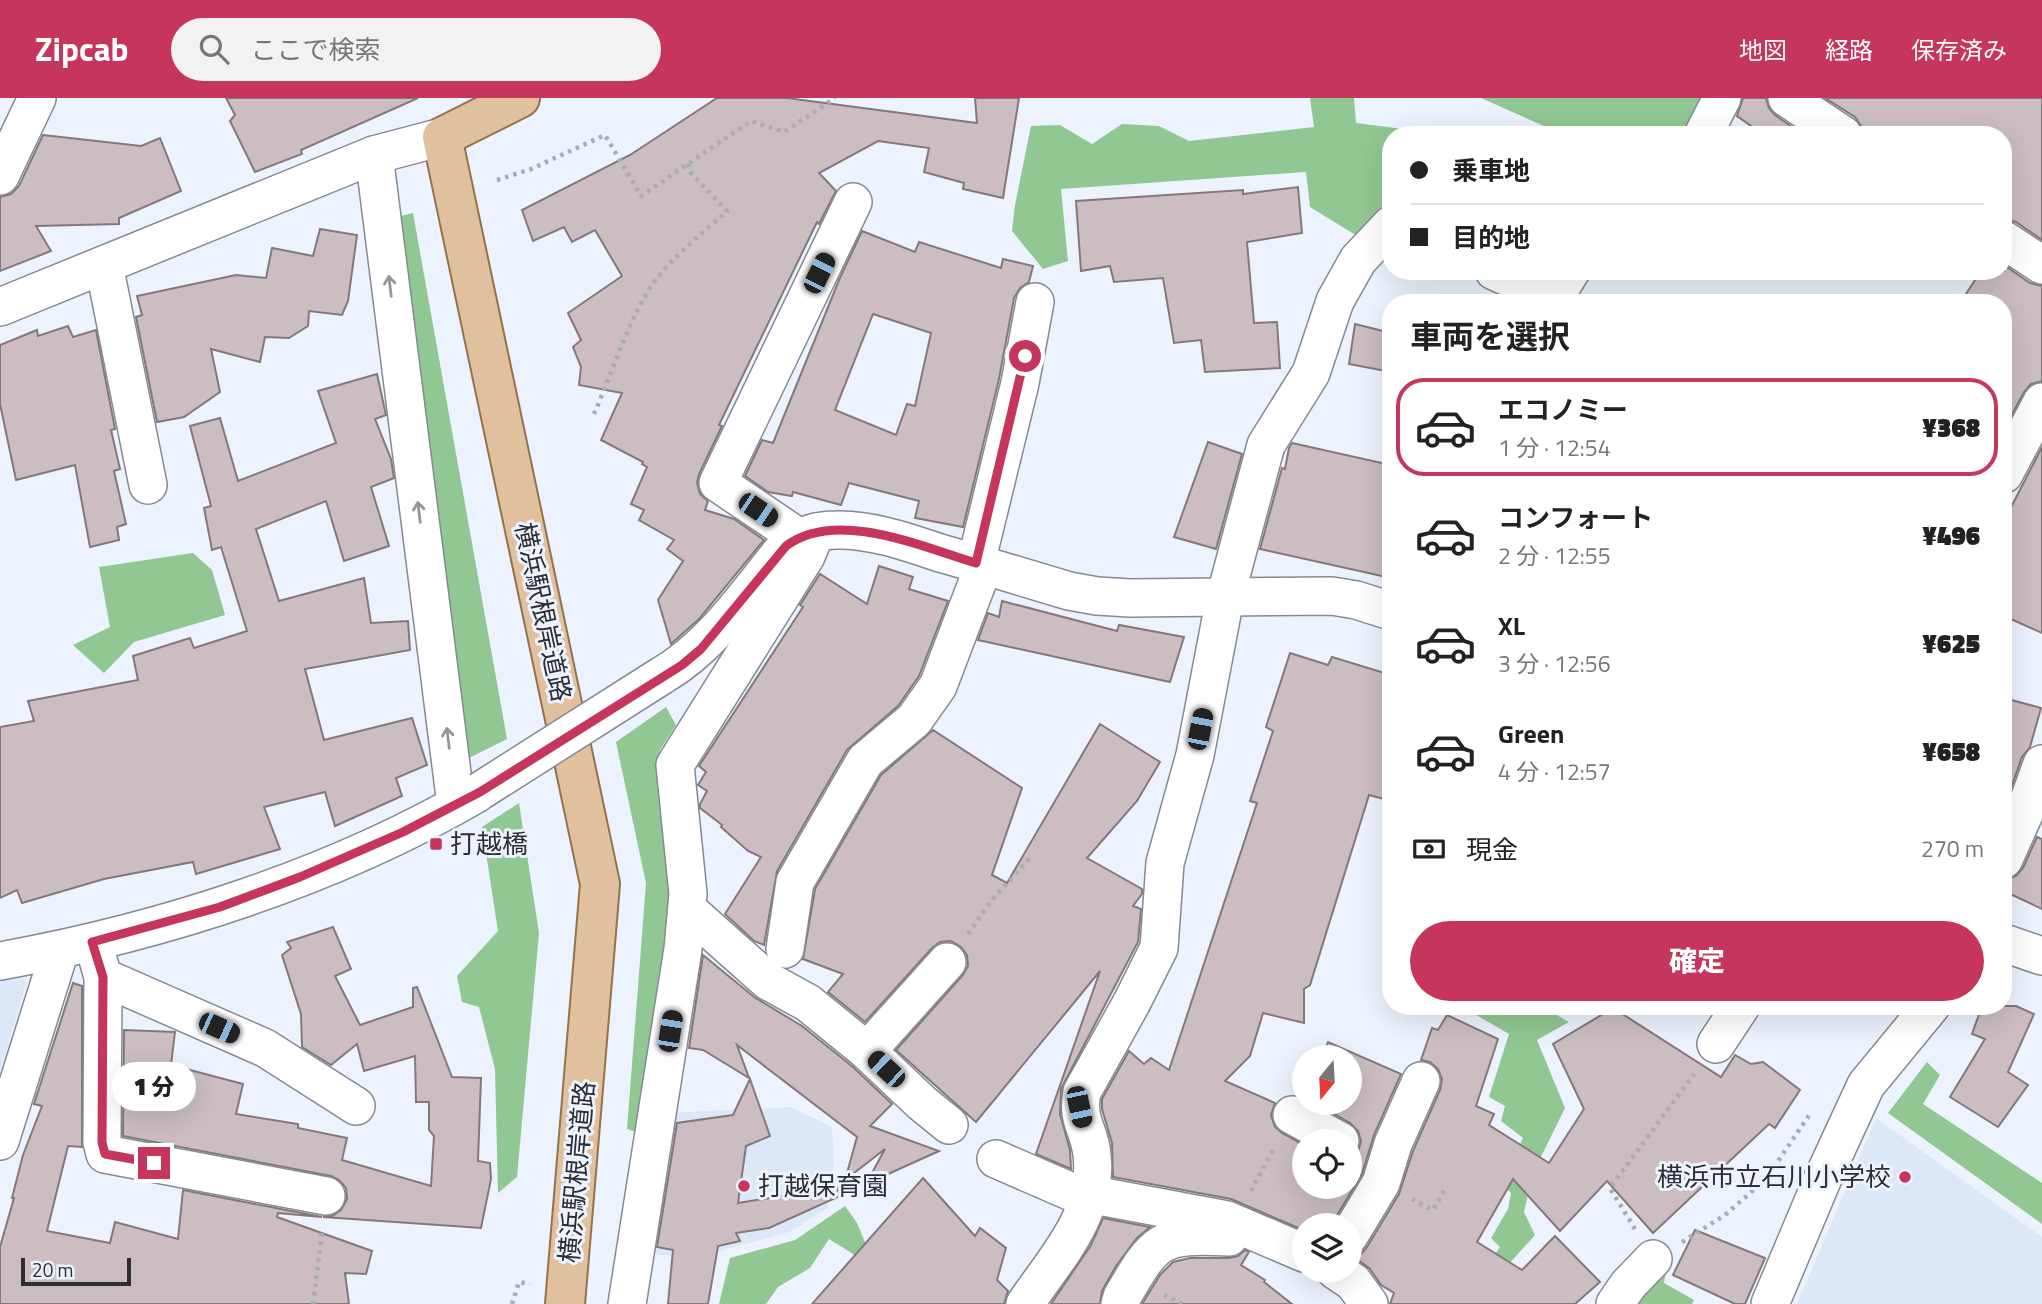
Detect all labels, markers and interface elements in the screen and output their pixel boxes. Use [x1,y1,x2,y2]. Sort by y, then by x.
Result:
search box [171,18,661,81]
text: Zipcab [35,24,129,74]
icon: search [195,30,233,68]
text: ここで検索 [251,30,381,69]
text: 地図 [1739,32,1787,68]
text: 経路 [1825,32,1873,68]
text: 保存済み [1911,32,2007,68]
text: 乗車地 [1452,151,1530,190]
text: 目的地 [1452,218,1530,257]
car [801,250,838,296]
one-way arrow [384,276,397,298]
text: 車両を選択 [1410,312,1570,360]
route start [1009,340,1041,372]
text: エコノミー [1498,390,1628,429]
icon: car [1414,396,1477,459]
text: ¥368 [1922,408,1980,447]
text: 1 分 · 12:54 [1498,430,1611,465]
car [735,490,782,530]
text: コンフォート [1498,498,1653,537]
one-way arrow [412,501,425,524]
icon: car [1414,504,1477,567]
text: ¥496 [1922,516,1980,555]
street label: 横浜駅根岸道路 [505,519,581,705]
text: 2 分 · 12:55 [1498,538,1611,573]
text: XL [1498,606,1525,645]
icon: car [1414,612,1477,675]
text: ¥625 [1922,624,1980,663]
text: 3 分 · 12:56 [1498,646,1611,681]
car [1186,706,1215,752]
text: Green [1498,714,1564,753]
icon: car [1414,720,1477,783]
one-way arrow [441,727,454,750]
text: ¥658 [1922,732,1980,771]
text: 4 分 · 12:57 [1498,754,1611,789]
place label: 打越橋 [450,824,528,863]
icon: cash [1410,830,1448,868]
text: 現金 [1466,830,1518,869]
text: 270 m [1921,831,1984,866]
marker: 打越橋 [428,836,444,852]
button: 確定 [1410,921,1984,1001]
car [657,1009,684,1053]
car [196,1010,243,1046]
north arrow [1292,1045,1362,1115]
map controls [1292,1045,1362,1283]
car [864,1047,909,1091]
callout: 1 分 [112,1062,196,1110]
text: 1 分 [134,1069,174,1104]
street label: 横浜駅根岸道路 [549,1080,604,1264]
car [1065,1084,1094,1130]
button: locate [1292,1129,1362,1199]
route end [138,1147,170,1179]
place label: 横浜市立石川小学校 [1657,1157,1891,1196]
place label: 打越保育園 [758,1166,888,1205]
marker: 横浜市立石川小学校 [1897,1169,1913,1185]
marker: 打越保育園 [736,1178,752,1194]
button: layers [1292,1213,1362,1283]
scale bar [21,1255,131,1287]
text: 20 m [32,1255,73,1284]

